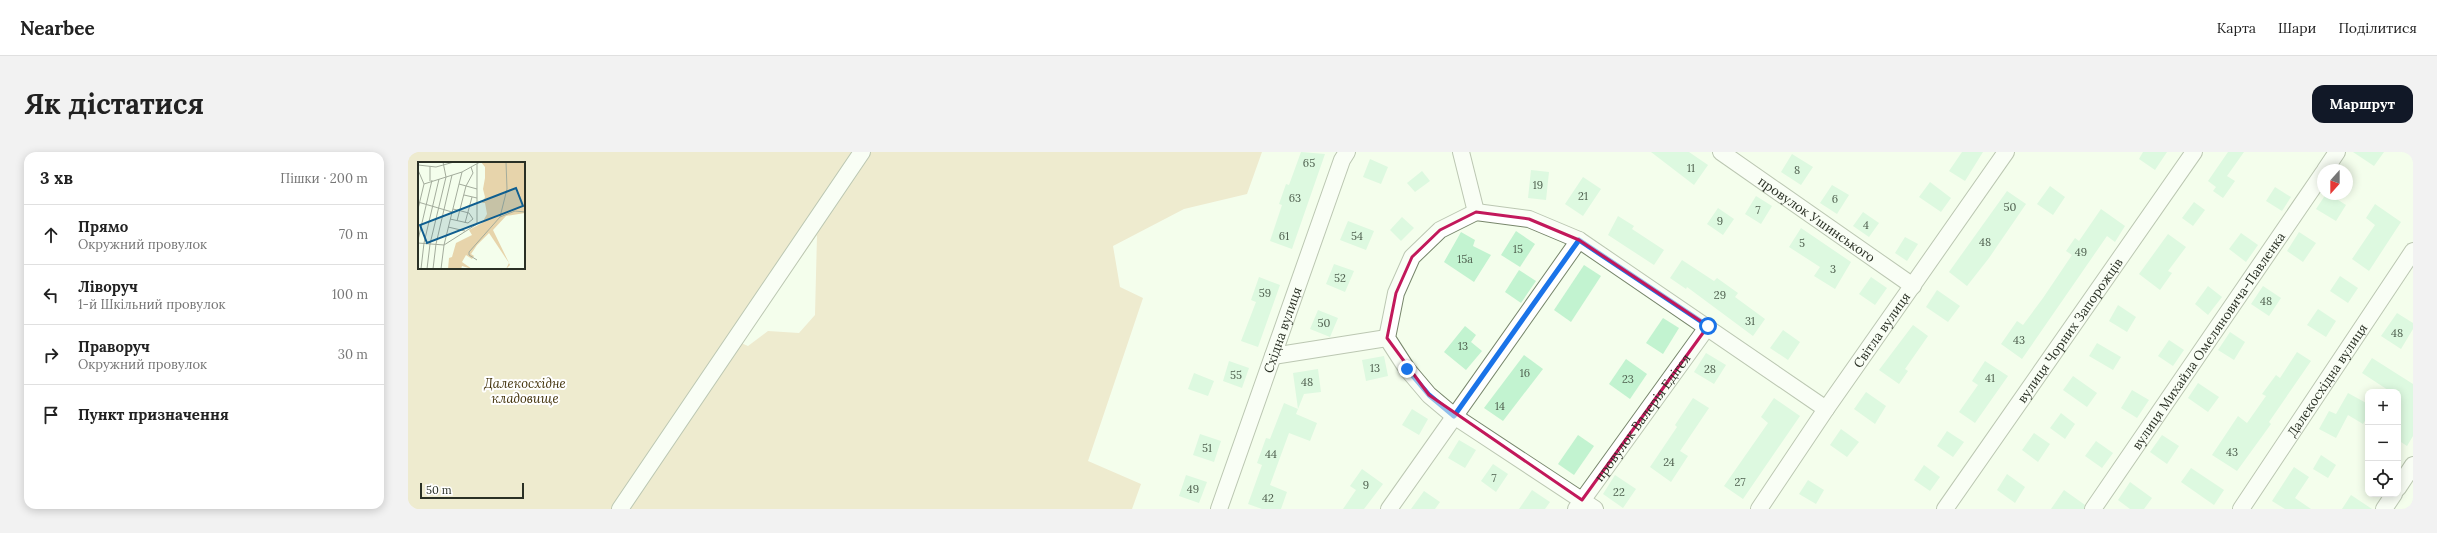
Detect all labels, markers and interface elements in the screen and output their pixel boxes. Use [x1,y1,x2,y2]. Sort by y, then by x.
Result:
text: Nearbee [20,16,95,40]
text: Карта [2217,19,2256,37]
text: Шари [2278,19,2316,37]
text: Поділитися [2338,19,2417,37]
button: Маршрут [2312,85,2413,123]
text: Як дістатися [24,86,204,122]
house number: 65 [1303,156,1315,170]
house number: 11 [1687,161,1695,175]
inset map [418,162,525,269]
house number: 8 [1794,163,1800,177]
north arrow [2317,164,2353,200]
text: 3 хв [40,167,73,189]
text: Пішки · 200 m [280,170,368,187]
street label: провулок Ушинського [1755,172,1879,266]
house number: 19 [1533,178,1543,192]
house number: 21 [1578,189,1588,203]
house number: 63 [1289,191,1301,205]
house number: 6 [1832,192,1838,206]
house number: 50 [2004,200,2017,214]
house number: 7 [1755,203,1761,217]
house number: 9 [1717,214,1723,228]
text: Прямо [78,217,128,236]
house number: 4 [1863,218,1869,232]
icon: ahead [40,224,62,246]
text: 70 m [339,226,368,243]
street label: вулиця Михайла Омеляновича-Павленка [2128,228,2289,453]
house number: 61 [1279,229,1289,243]
house number: 54 [1351,229,1363,243]
house number: 48 [1979,235,1991,249]
text: Окружний провулок [78,236,207,253]
house number: 5 [1799,236,1805,250]
house number: 15 [1513,242,1523,256]
house number: 49 [2075,245,2087,259]
house number: 15а [1457,252,1473,266]
street label: вулиця Чорних Запорожців [2013,254,2126,406]
house number: 3 [1830,262,1836,276]
house number: 52 [1334,271,1346,285]
text: Ліворуч [78,277,138,296]
icon: left [40,284,62,306]
street label: Східна вулиця [1259,284,1305,375]
text: 100 m [332,286,368,303]
house number: 59 [1259,286,1271,300]
house number: 29 [1714,288,1726,302]
street label: Світла вулиця [1849,289,1914,371]
house number: 48 [2260,294,2272,308]
text: 1-й Шкільний провулок [78,296,225,313]
house number: 31 [1745,314,1755,328]
house number: 50 [1318,316,1331,330]
route start [1699,317,1717,335]
street label: Далекосхідна вулиця [2283,320,2371,440]
house number: 48 [2391,326,2403,340]
house number: 43 [2013,333,2025,347]
text: Праворуч [78,337,150,356]
house number: 13 [1458,339,1468,353]
icon: right [40,344,62,366]
text: 30 m [338,346,368,363]
street label: провулок Валерія Едігея [1590,350,1694,485]
text: Окружний провулок [78,356,207,373]
route end [1398,360,1416,378]
house number: 13 [1370,361,1380,375]
house number: 28 [1704,362,1716,376]
house number: 16 [1520,366,1530,380]
house number: 55 [1230,368,1242,382]
house number: 41 [1985,371,1995,385]
house number: 23 [1622,372,1634,386]
park label: Далекосхідне кладовище [483,375,566,407]
house number: 48 [1301,375,1313,389]
map controls [2365,389,2401,497]
button: + [2365,389,2401,425]
house number: 14 [1495,399,1505,413]
icon: arrive [40,404,62,426]
text: Пункт призначення [78,405,229,424]
button: − [2365,425,2401,461]
house number: 51 [1202,441,1212,455]
house number: 43 [2226,445,2238,459]
house number: 44 [1265,447,1277,461]
house number: 24 [1663,455,1675,469]
button: locate [2365,461,2401,497]
house number: 7 [1491,471,1497,485]
house number: 27 [1735,475,1745,489]
house number: 9 [1363,478,1369,492]
scale bar [420,481,524,500]
house number: 49 [1187,482,1199,496]
text: 50 m [426,483,452,497]
house number: 22 [1613,485,1625,499]
house number: 42 [1262,491,1274,505]

